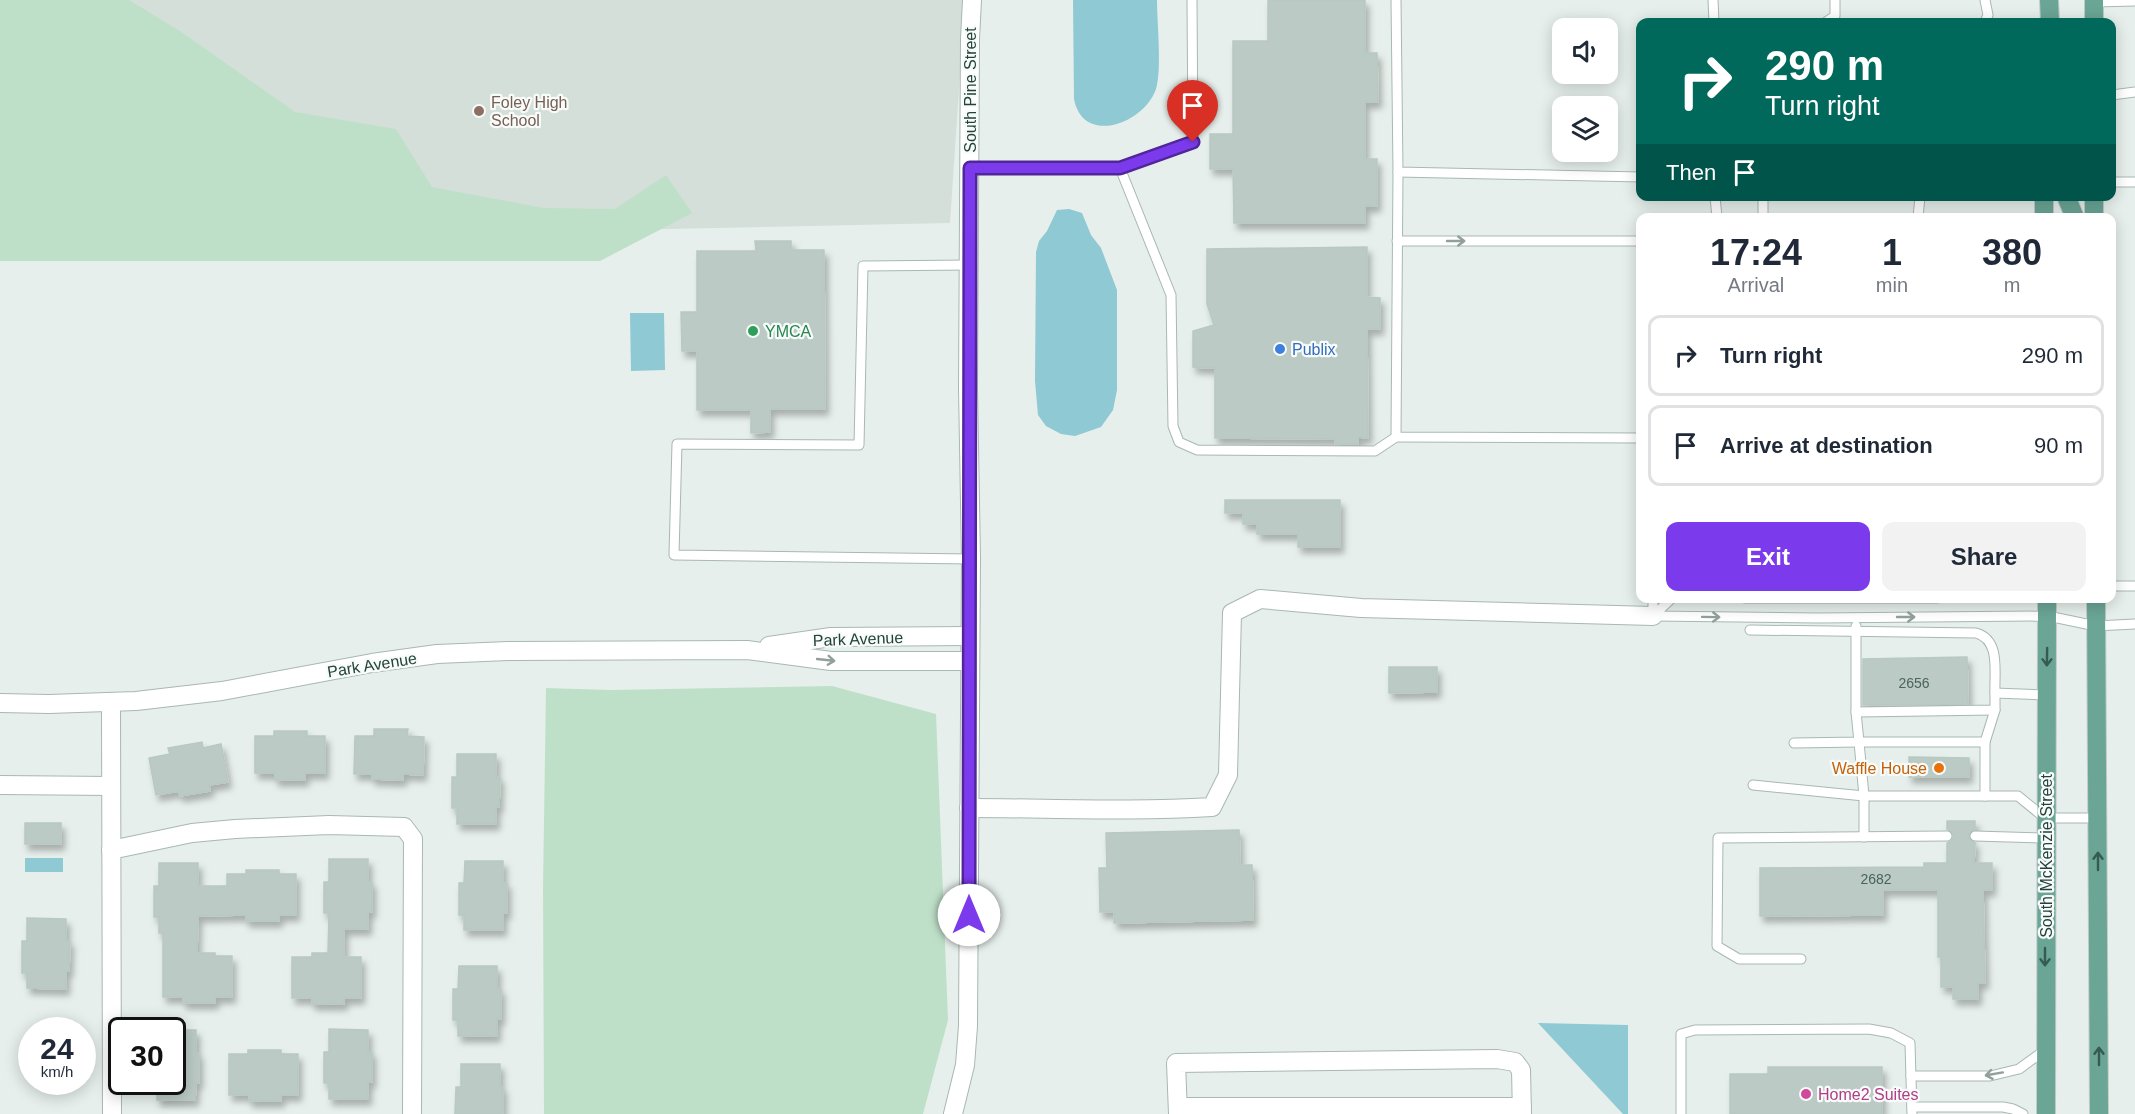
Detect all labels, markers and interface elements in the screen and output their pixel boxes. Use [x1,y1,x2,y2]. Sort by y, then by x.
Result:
map controls [1552,18,1618,162]
button: sound [1552,18,1618,84]
street label: South Pine Street [962,27,979,153]
icon: right [1666,42,1744,120]
text: 290 m [1765,42,1884,89]
pin [1167,80,1218,142]
icon: arrive [1176,89,1209,122]
text: Turn right [1765,91,1880,121]
place label: Foley High School [491,94,567,129]
button: layers [1552,96,1618,162]
marker: Foley High School [472,104,486,118]
icon: arrive [1728,156,1761,189]
text: Then [1666,160,1716,185]
text: 17:24 [1710,232,1802,273]
text: 1 [1882,232,1902,273]
text: 380 [1982,232,2042,273]
one-way arrow [1445,235,1465,247]
text: Arrival [1728,274,1784,296]
text: min [1876,274,1908,296]
text: m [2004,274,2020,296]
place label: YMCA [765,323,812,340]
marker: YMCA [746,324,760,338]
icon: right [1669,339,1702,372]
place label: Publix [1292,341,1336,358]
marker: Publix [1273,342,1287,356]
text: Turn right [1720,343,1822,368]
text: 290 m [2022,343,2083,368]
icon: arrive [1669,429,1702,462]
text: Arrive at destination [1720,433,1933,458]
text: 90 m [2034,433,2083,458]
button: Exit [1666,522,1870,591]
button: Share [1882,522,2086,591]
one-way arrow [1701,611,1721,622]
one-way arrow [1896,612,1916,623]
street label: Park Avenue [813,629,904,649]
one-way arrow [2042,646,2053,666]
street label: Park Avenue [326,650,418,680]
one-way arrow [815,655,835,666]
house number: 2656 [1898,675,1930,691]
place label: Waffle House [1832,760,1927,777]
marker: Waffle House [1932,761,1946,775]
street label: South McKenzie Street [2038,774,2055,938]
one-way arrow [2092,851,2103,871]
house number: 2682 [1860,871,1892,887]
position arrow [937,883,1001,947]
one-way arrow [2039,946,2051,966]
speed limit sign: 30 [108,1017,186,1095]
text: 24 [40,1032,74,1065]
one-way arrow [2093,1046,2105,1066]
text: km/h [41,1063,73,1080]
one-way arrow [1985,1069,2004,1080]
place label: Home2 Suites [1818,1086,1919,1103]
marker: Home2 Suites [1799,1087,1813,1101]

